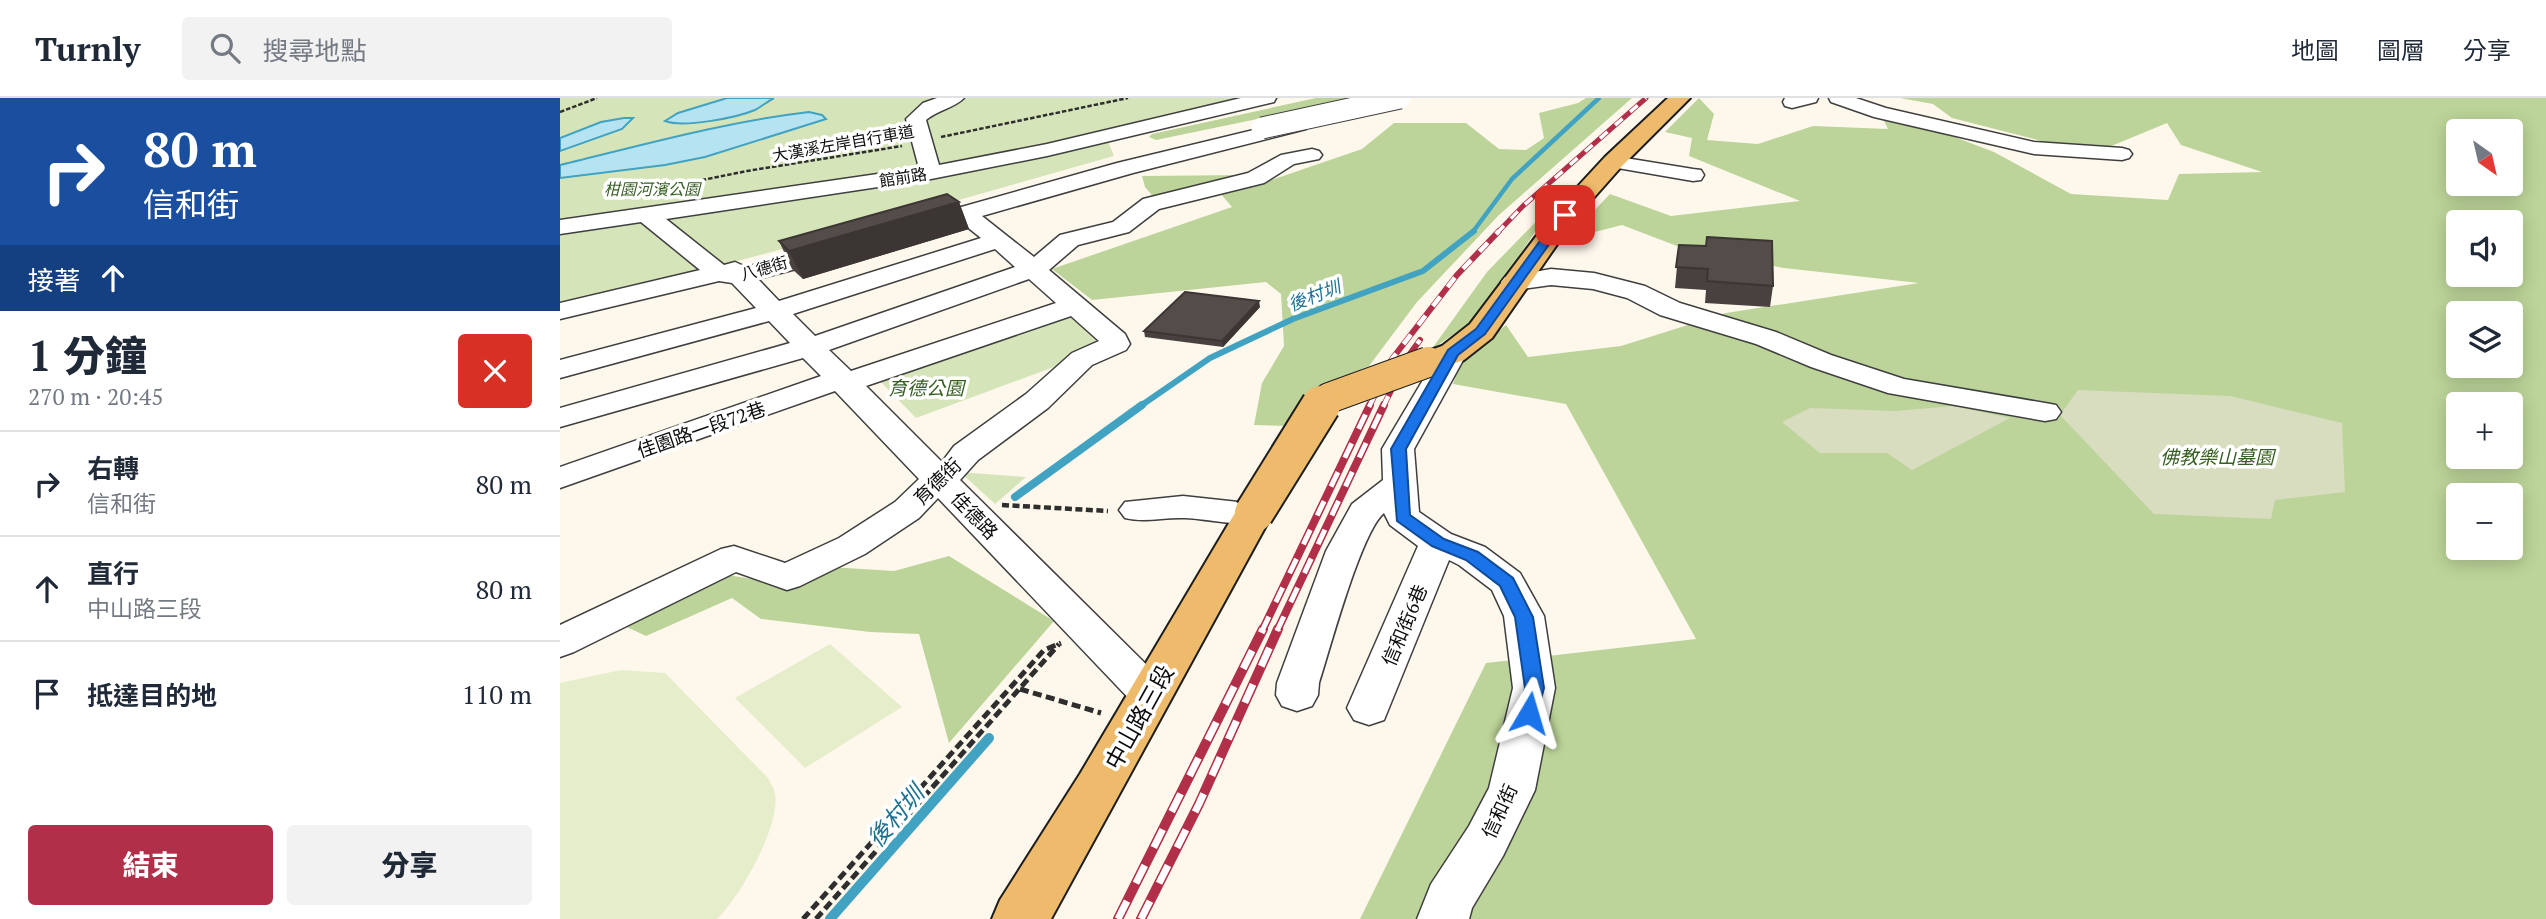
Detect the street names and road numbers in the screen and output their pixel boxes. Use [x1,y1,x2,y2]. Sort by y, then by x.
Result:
street label: 大漢溪左岸自行車道 [770,120,916,166]
street label: 館前路 [878,162,928,192]
street label: 八德街 [738,251,790,285]
street label: 佳園路一段72巷 [633,395,769,463]
street label: 育德街 [908,452,966,510]
street label: 佳德路 [946,486,1004,544]
street label: 信和街6巷 [1376,580,1432,670]
street label: 中山路三段 [1098,659,1180,775]
street label: 信和街 [1476,780,1522,842]

